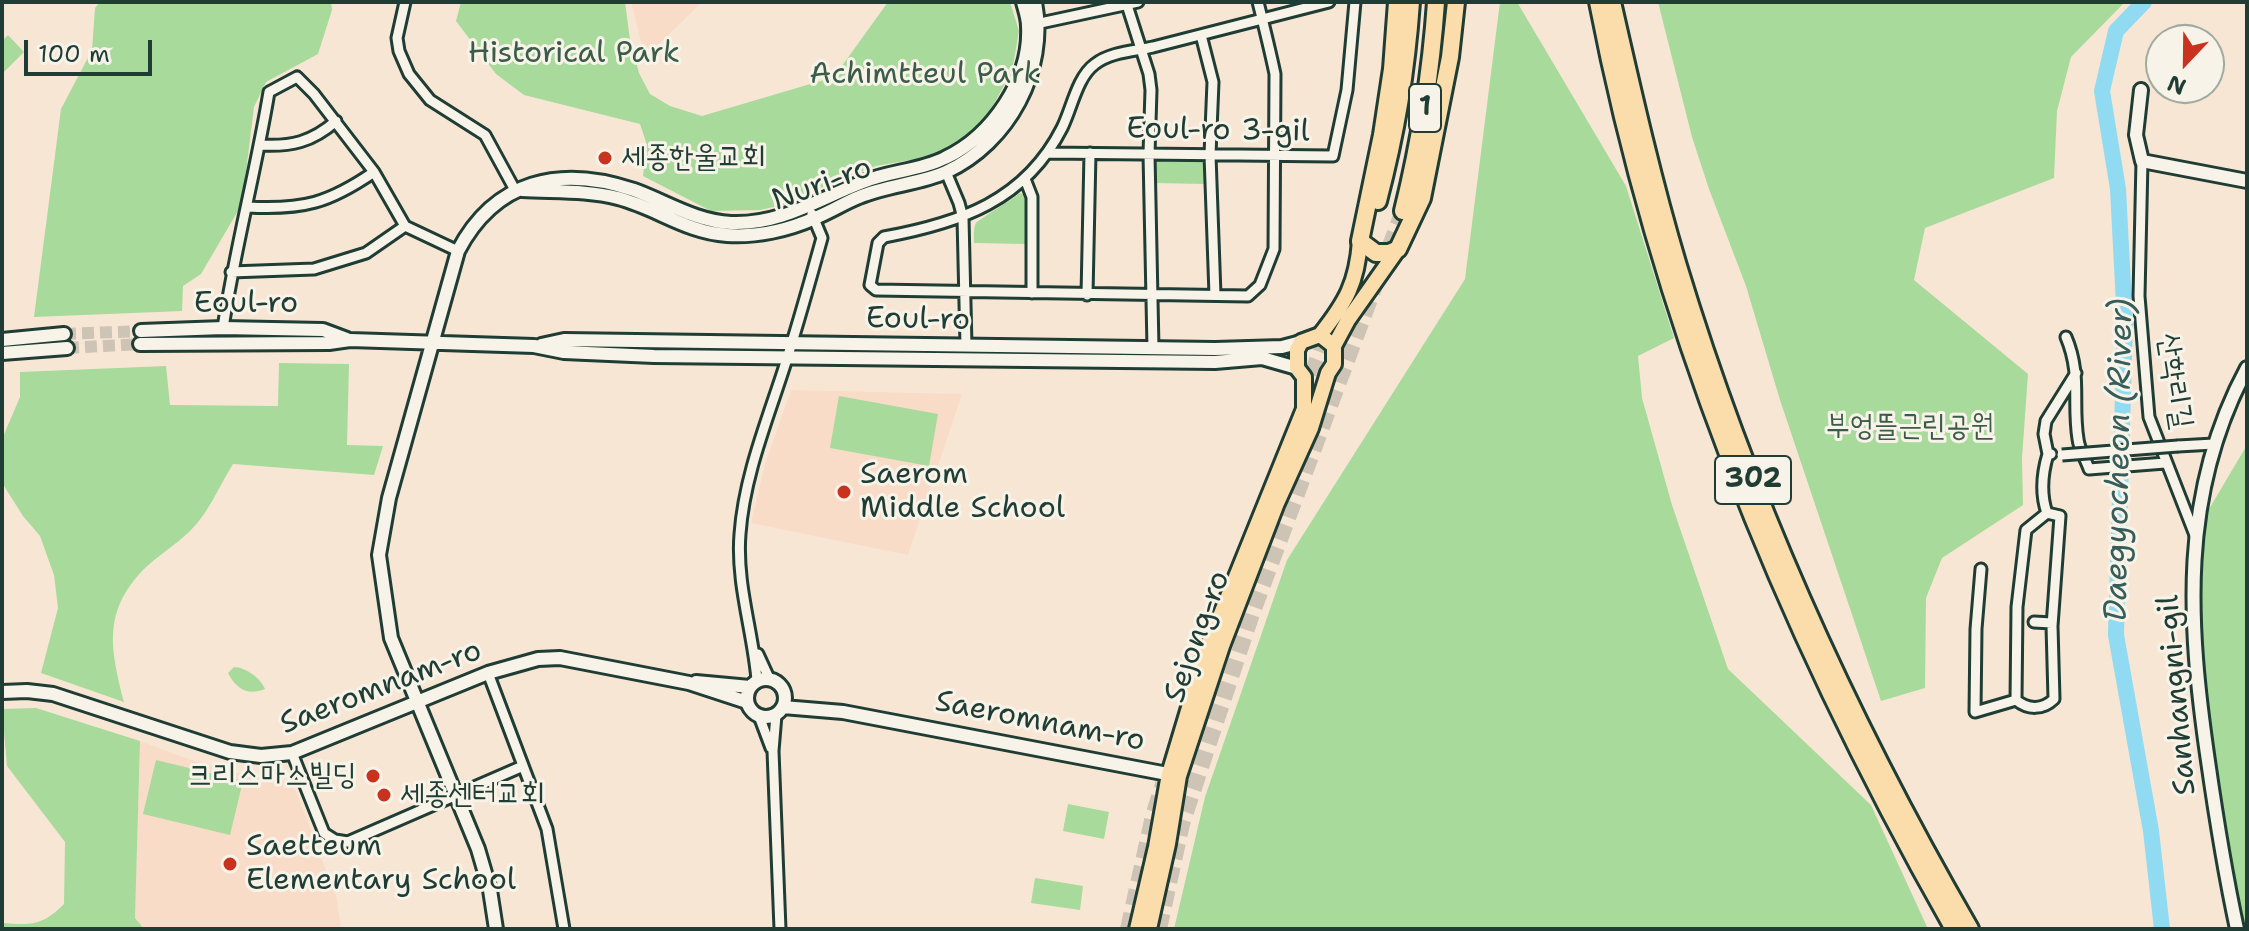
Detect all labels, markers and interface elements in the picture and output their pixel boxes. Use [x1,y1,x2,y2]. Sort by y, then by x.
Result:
scale bar [28,24,156,74]
north arrow [2145,24,2225,104]
park label: Historical Park [468,36,680,72]
text: 100 m [38,38,110,70]
park label: Achimtteul Park [809,57,1041,93]
text: N [2163,68,2190,102]
road number: 1 [1409,84,1441,132]
street label: Eoul-ro 3-gil [1126,111,1310,151]
place label: 세종한울교회 [621,140,766,176]
marker: 세종한울교회 [596,149,614,167]
street label: Nuri-ro [767,150,877,220]
street label: Eoul-ro [194,286,298,322]
water label: Daegyocheon (River) [2098,298,2142,622]
street label: Eoul-ro [866,301,970,339]
street label: 산학리길 [2149,330,2199,432]
park label: 부엉뜰근린공원 [1826,409,1994,445]
road number: 302 [1715,456,1791,504]
place label: Saerom Middle School [860,457,1065,528]
marker: Saerom Middle School [835,483,853,501]
street label: Sejong-ro [1158,566,1238,708]
street label: Sanhangni-gil [2151,593,2205,797]
street label: Saeromnam-ro [275,633,487,743]
street label: Saeromnam-ro [932,684,1148,760]
place label: 크리스마스빌딩 [188,758,357,794]
marker: 크리스마스빌딩 [364,767,382,785]
place label: 세종센터교회 [400,777,545,813]
marker: 세종센터교회 [375,786,393,804]
place label: Saetteum Elementary School [246,829,516,900]
marker: Saetteum Elementary School [221,855,239,873]

